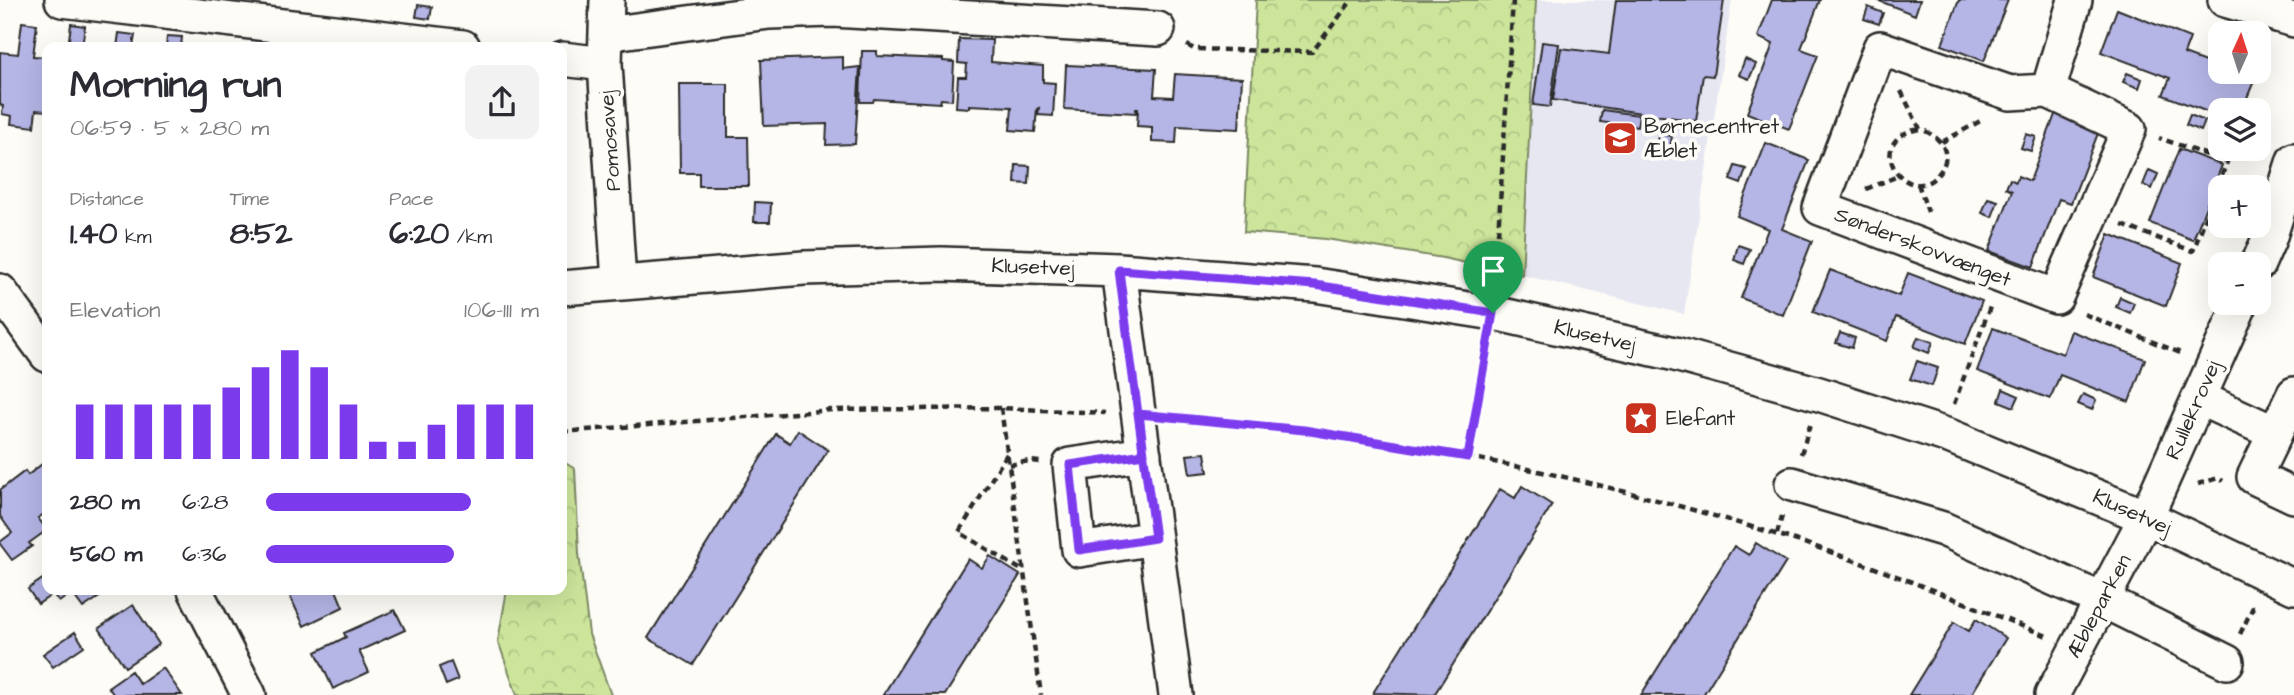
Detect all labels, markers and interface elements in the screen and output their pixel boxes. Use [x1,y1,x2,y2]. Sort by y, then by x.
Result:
north arrow [2208,21,2272,84]
map controls [2208,21,2271,315]
text: Morning run [70,60,282,112]
button: share [465,65,539,139]
street label: Pomosavej [592,90,628,192]
button: layers [2208,98,2271,161]
text: 06:59 · 5 × 280 m [70,112,269,144]
place label: Børnecentret Æblet [1644,112,1780,165]
school or university icon: Børnecentret Æblet [1601,119,1639,157]
button: + [2208,175,2271,238]
text: Distance [70,186,144,213]
text: Time [230,186,269,213]
text: Pace [389,186,433,213]
street label: Sønderskovvænget [1830,200,2016,296]
text: 1.40 [70,213,117,255]
text: 8:52 [230,213,293,255]
text: 6:20 [389,213,449,255]
text: km [117,224,151,251]
text: /km [449,224,492,251]
pin [1463,241,1523,313]
street label: Klusetvej [991,251,1075,283]
icon: arrive [1474,252,1512,290]
button: − [2208,252,2271,315]
text: Elevation [70,294,161,326]
text: 106–111 m [464,294,539,326]
street label: Klusetvej [1551,313,1639,360]
street label: Rullekrovej [2158,355,2228,464]
place icon: Elefant [1622,399,1660,437]
place label: Elefant [1666,404,1736,433]
street label: Klusetvej [2088,482,2176,542]
text: 280 m [70,486,140,518]
text: 6:28 [182,486,228,518]
text: 560 m [70,538,142,570]
text: 6:36 [182,538,226,570]
street label: Æbleparken [2060,549,2139,663]

